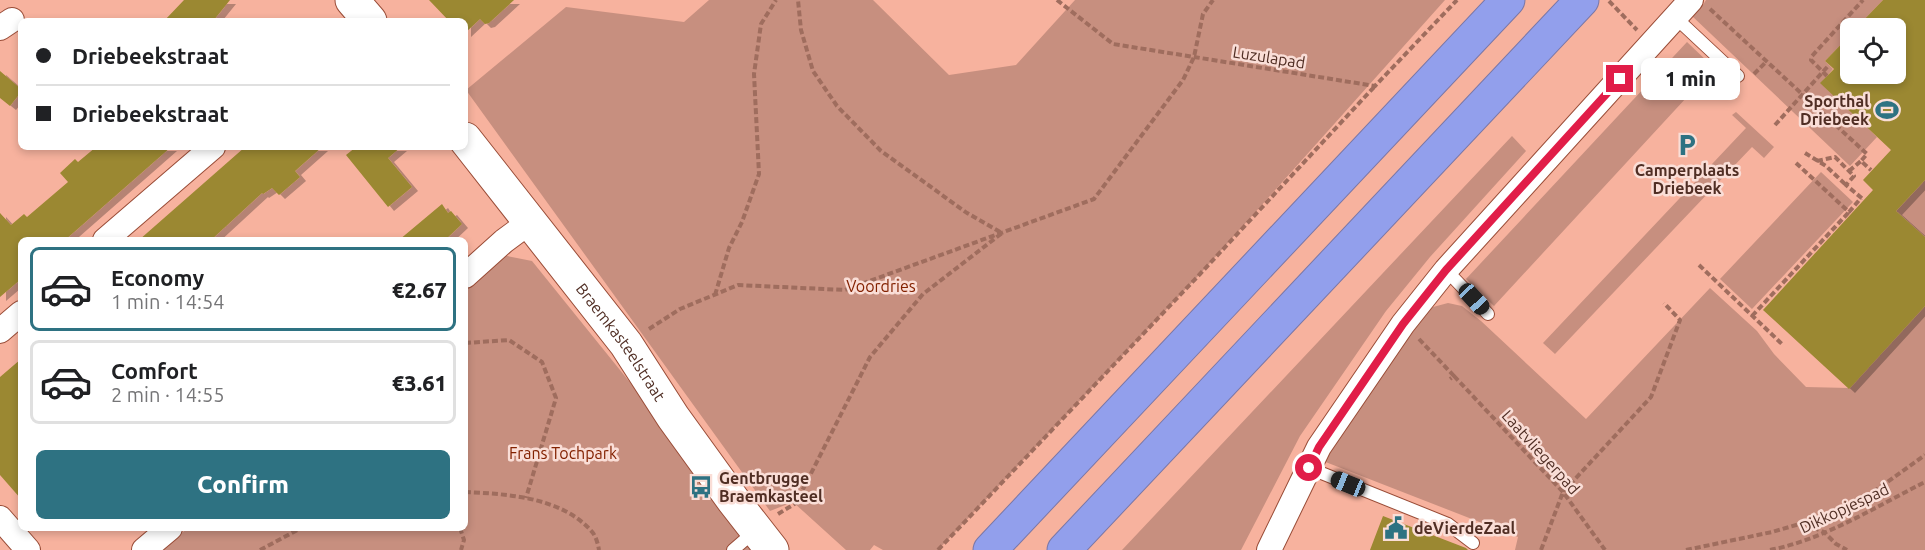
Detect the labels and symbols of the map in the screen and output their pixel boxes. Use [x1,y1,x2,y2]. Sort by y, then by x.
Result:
street label: Luzulapad [1231,42,1307,72]
callout: 1 min [1641,58,1740,100]
route end [1606,65,1633,92]
place label: Sporthal Driebeek [1800,92,1869,128]
sports icon: Sporthal Driebeek [1874,97,1900,123]
parking icon: Camperplaats Driebeek [1674,132,1700,158]
place label: Camperplaats Driebeek [1635,161,1739,197]
park label: Voordries [846,277,916,295]
street label: Braemkasteelstraat [573,279,669,405]
car [1455,280,1493,318]
street label: Laatvliegerpad [1499,406,1583,498]
park label: Frans Tochpark [509,444,617,462]
route start [1295,454,1322,481]
place label: Gentbrugge Braemkasteel [719,469,823,505]
car [1328,469,1368,499]
bus stop icon: Gentbrugge Braemkasteel [688,474,714,500]
street label: Dikkopjespad [1797,479,1891,537]
public building icon: deVierdeZaal [1383,515,1409,541]
place label: deVierdeZaal [1414,519,1516,537]

